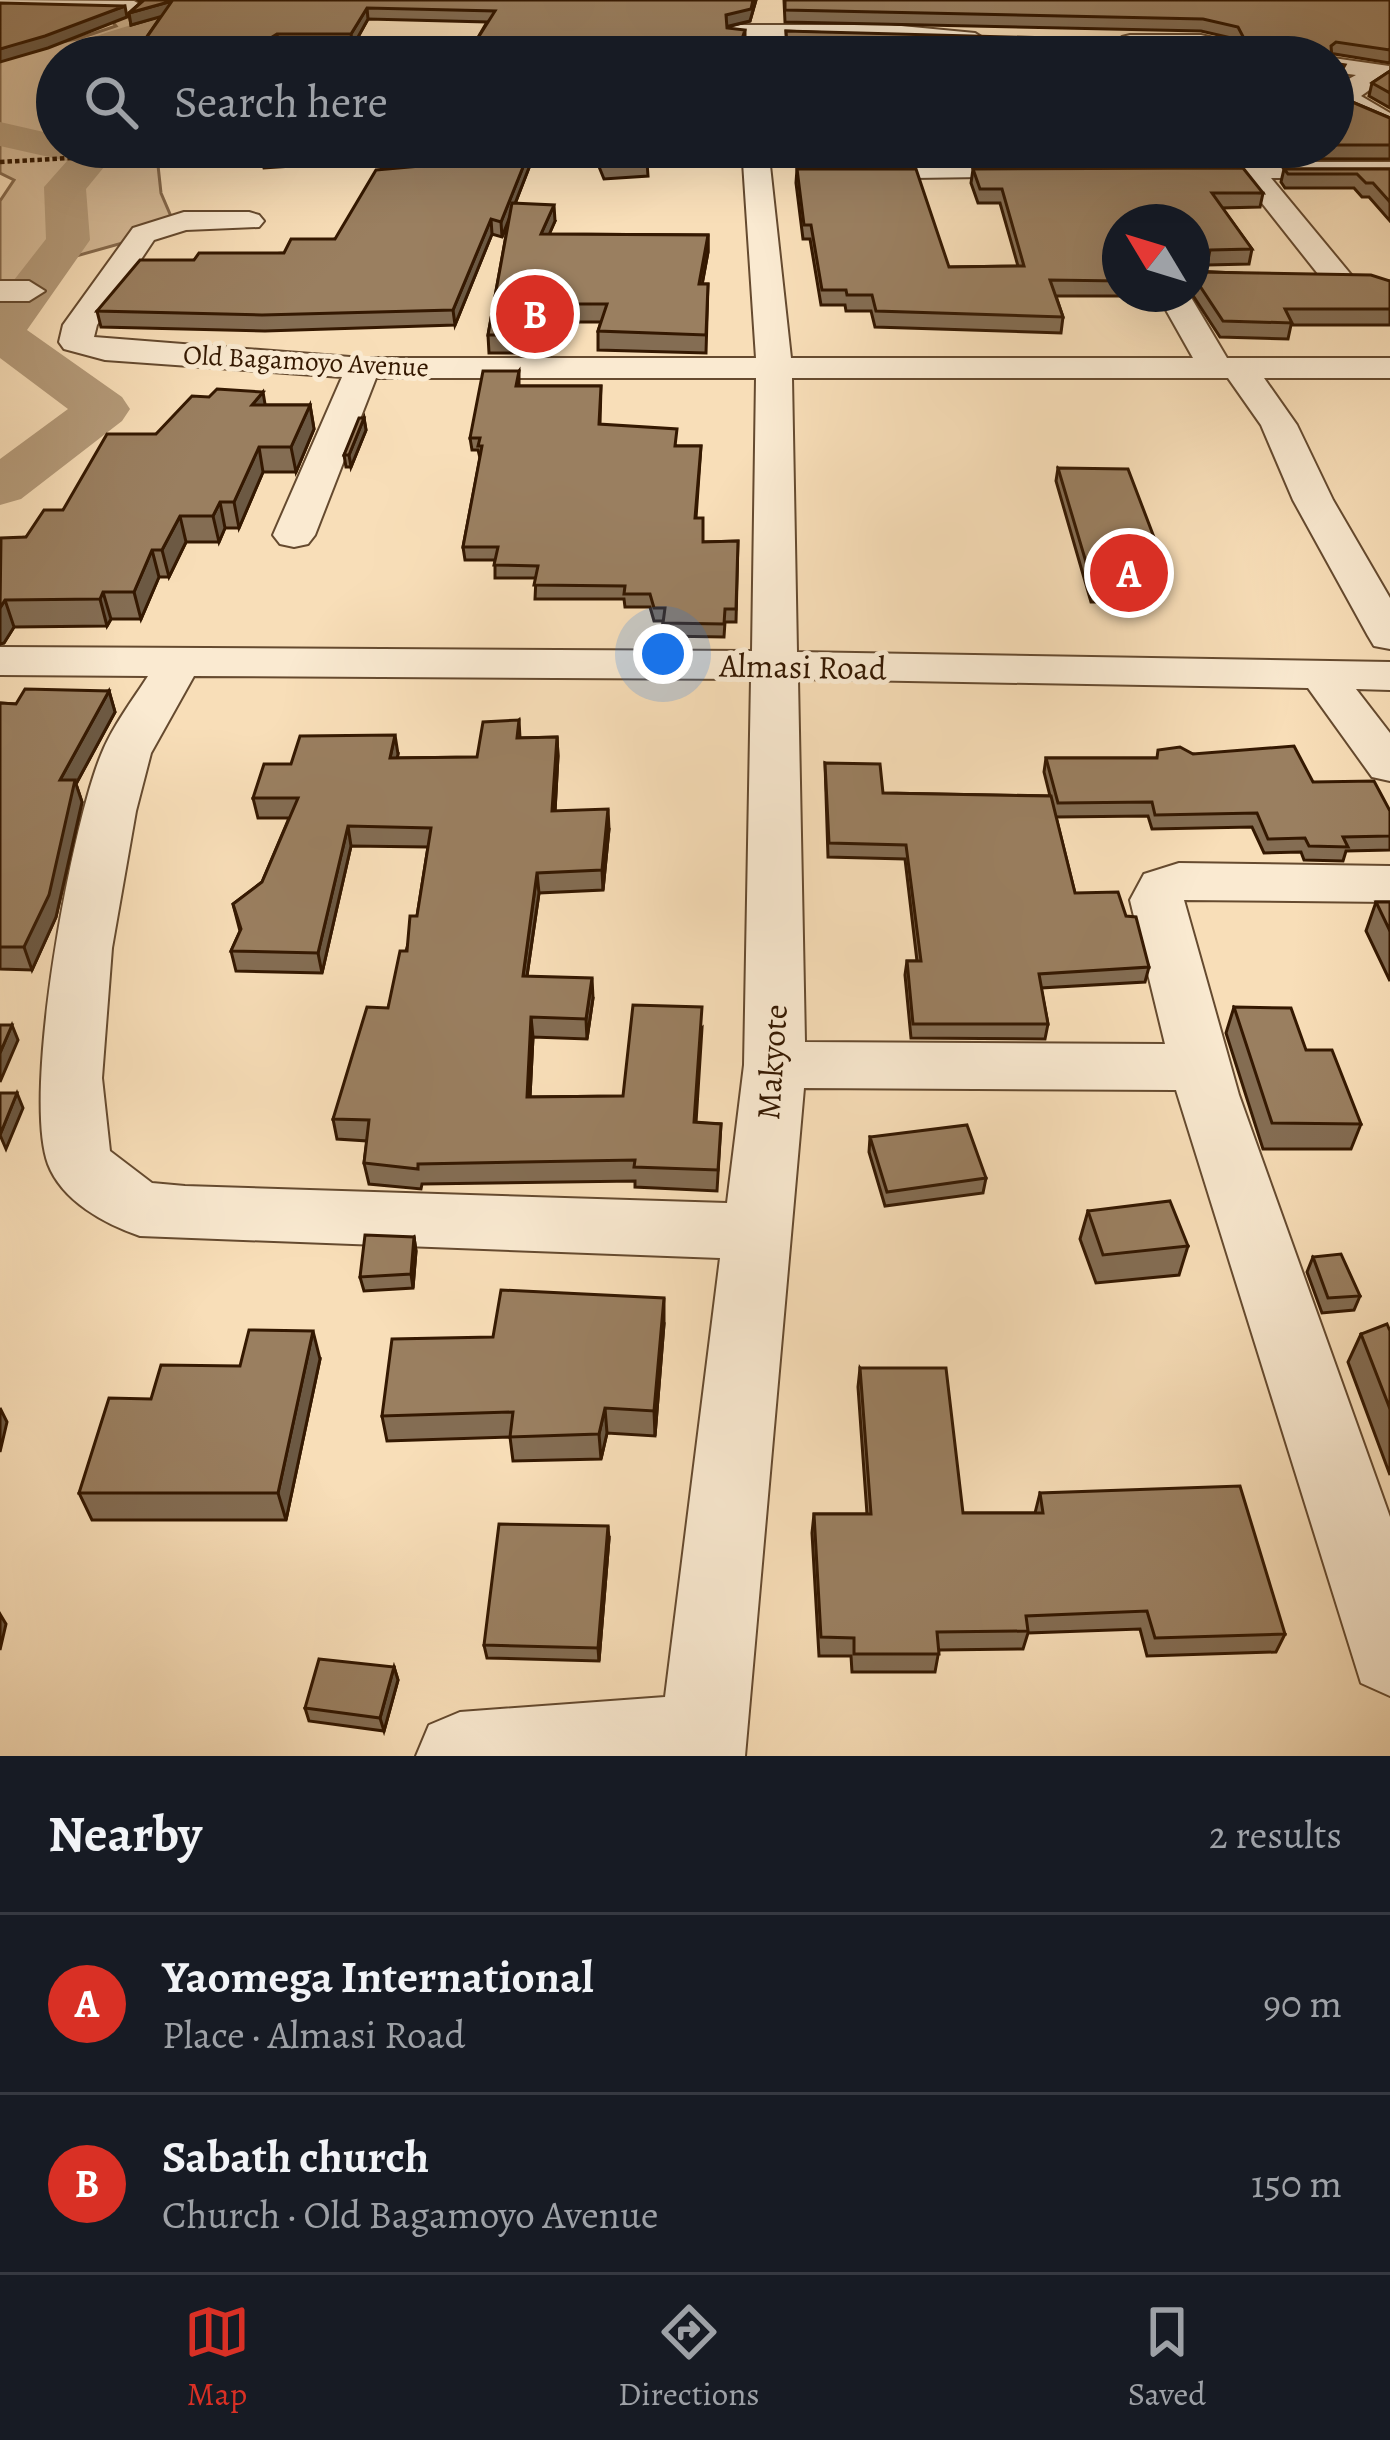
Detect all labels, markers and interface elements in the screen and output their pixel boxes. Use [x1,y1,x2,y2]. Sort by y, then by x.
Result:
search box [36,36,1354,168]
icon: search [78,69,144,135]
text: Search here [174,71,388,133]
north arrow [1102,204,1210,312]
pin: B [496,269,574,359]
street label: Old Bagamoyo Avenue [182,337,430,385]
pin: A [1090,528,1168,618]
your location [633,624,693,684]
street label: Almasi Road [718,643,887,690]
street label: Makyote [745,1003,798,1121]
text: Nearby [48,1799,202,1869]
text: 2 results [1209,1808,1342,1861]
text: Yaomega International [162,1946,594,2008]
text: A [75,1977,99,2030]
text: 90 m [1263,1977,1342,2030]
text: Place · Almasi Road [162,2008,466,2061]
text: Sabath church [162,2126,429,2188]
text: B [75,2157,99,2210]
text: 150 m [1251,2157,1342,2210]
text: Church · Old Bagamoyo Avenue [162,2188,659,2241]
tab: Map [184,2299,250,2416]
tab: Directions [618,2299,760,2416]
tab: Saved [1128,2299,1206,2416]

